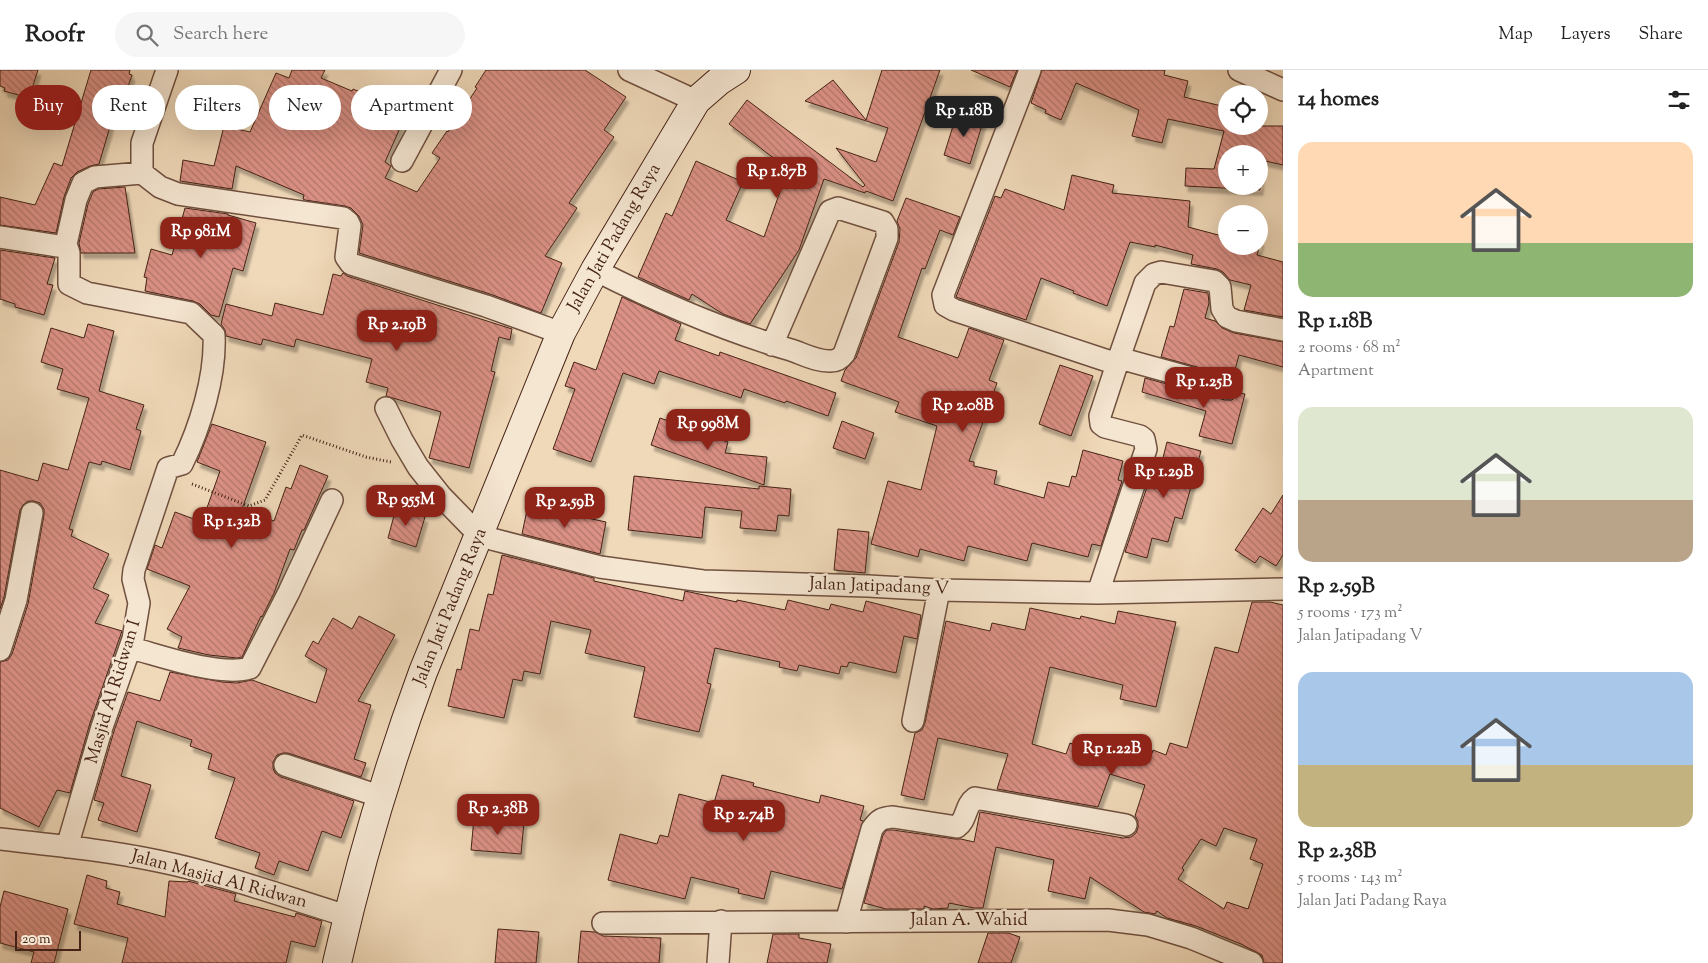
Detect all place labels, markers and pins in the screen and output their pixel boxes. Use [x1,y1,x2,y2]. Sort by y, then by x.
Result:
pin: Rp 1.18B [912,96,1016,138]
pin: Rp 1.87B [725,156,829,199]
pin: Rp 981M [155,216,247,259]
pin: Rp 2.19B [345,310,449,352]
pin: Rp 1.25B [1152,366,1256,409]
pin: Rp 2.08B [911,390,1015,433]
pin: Rp 998M [662,408,754,451]
pin: Rp 1.29B [1112,456,1216,499]
pin: Rp 955M [360,484,452,527]
pin: Rp 2.59B [513,486,617,529]
pin: Rp 1.32B [180,506,284,549]
pin: Rp 1.22B [1060,734,1164,776]
pin: Rp 2.38B [446,794,550,836]
pin: Rp 2.74B [692,800,796,842]

